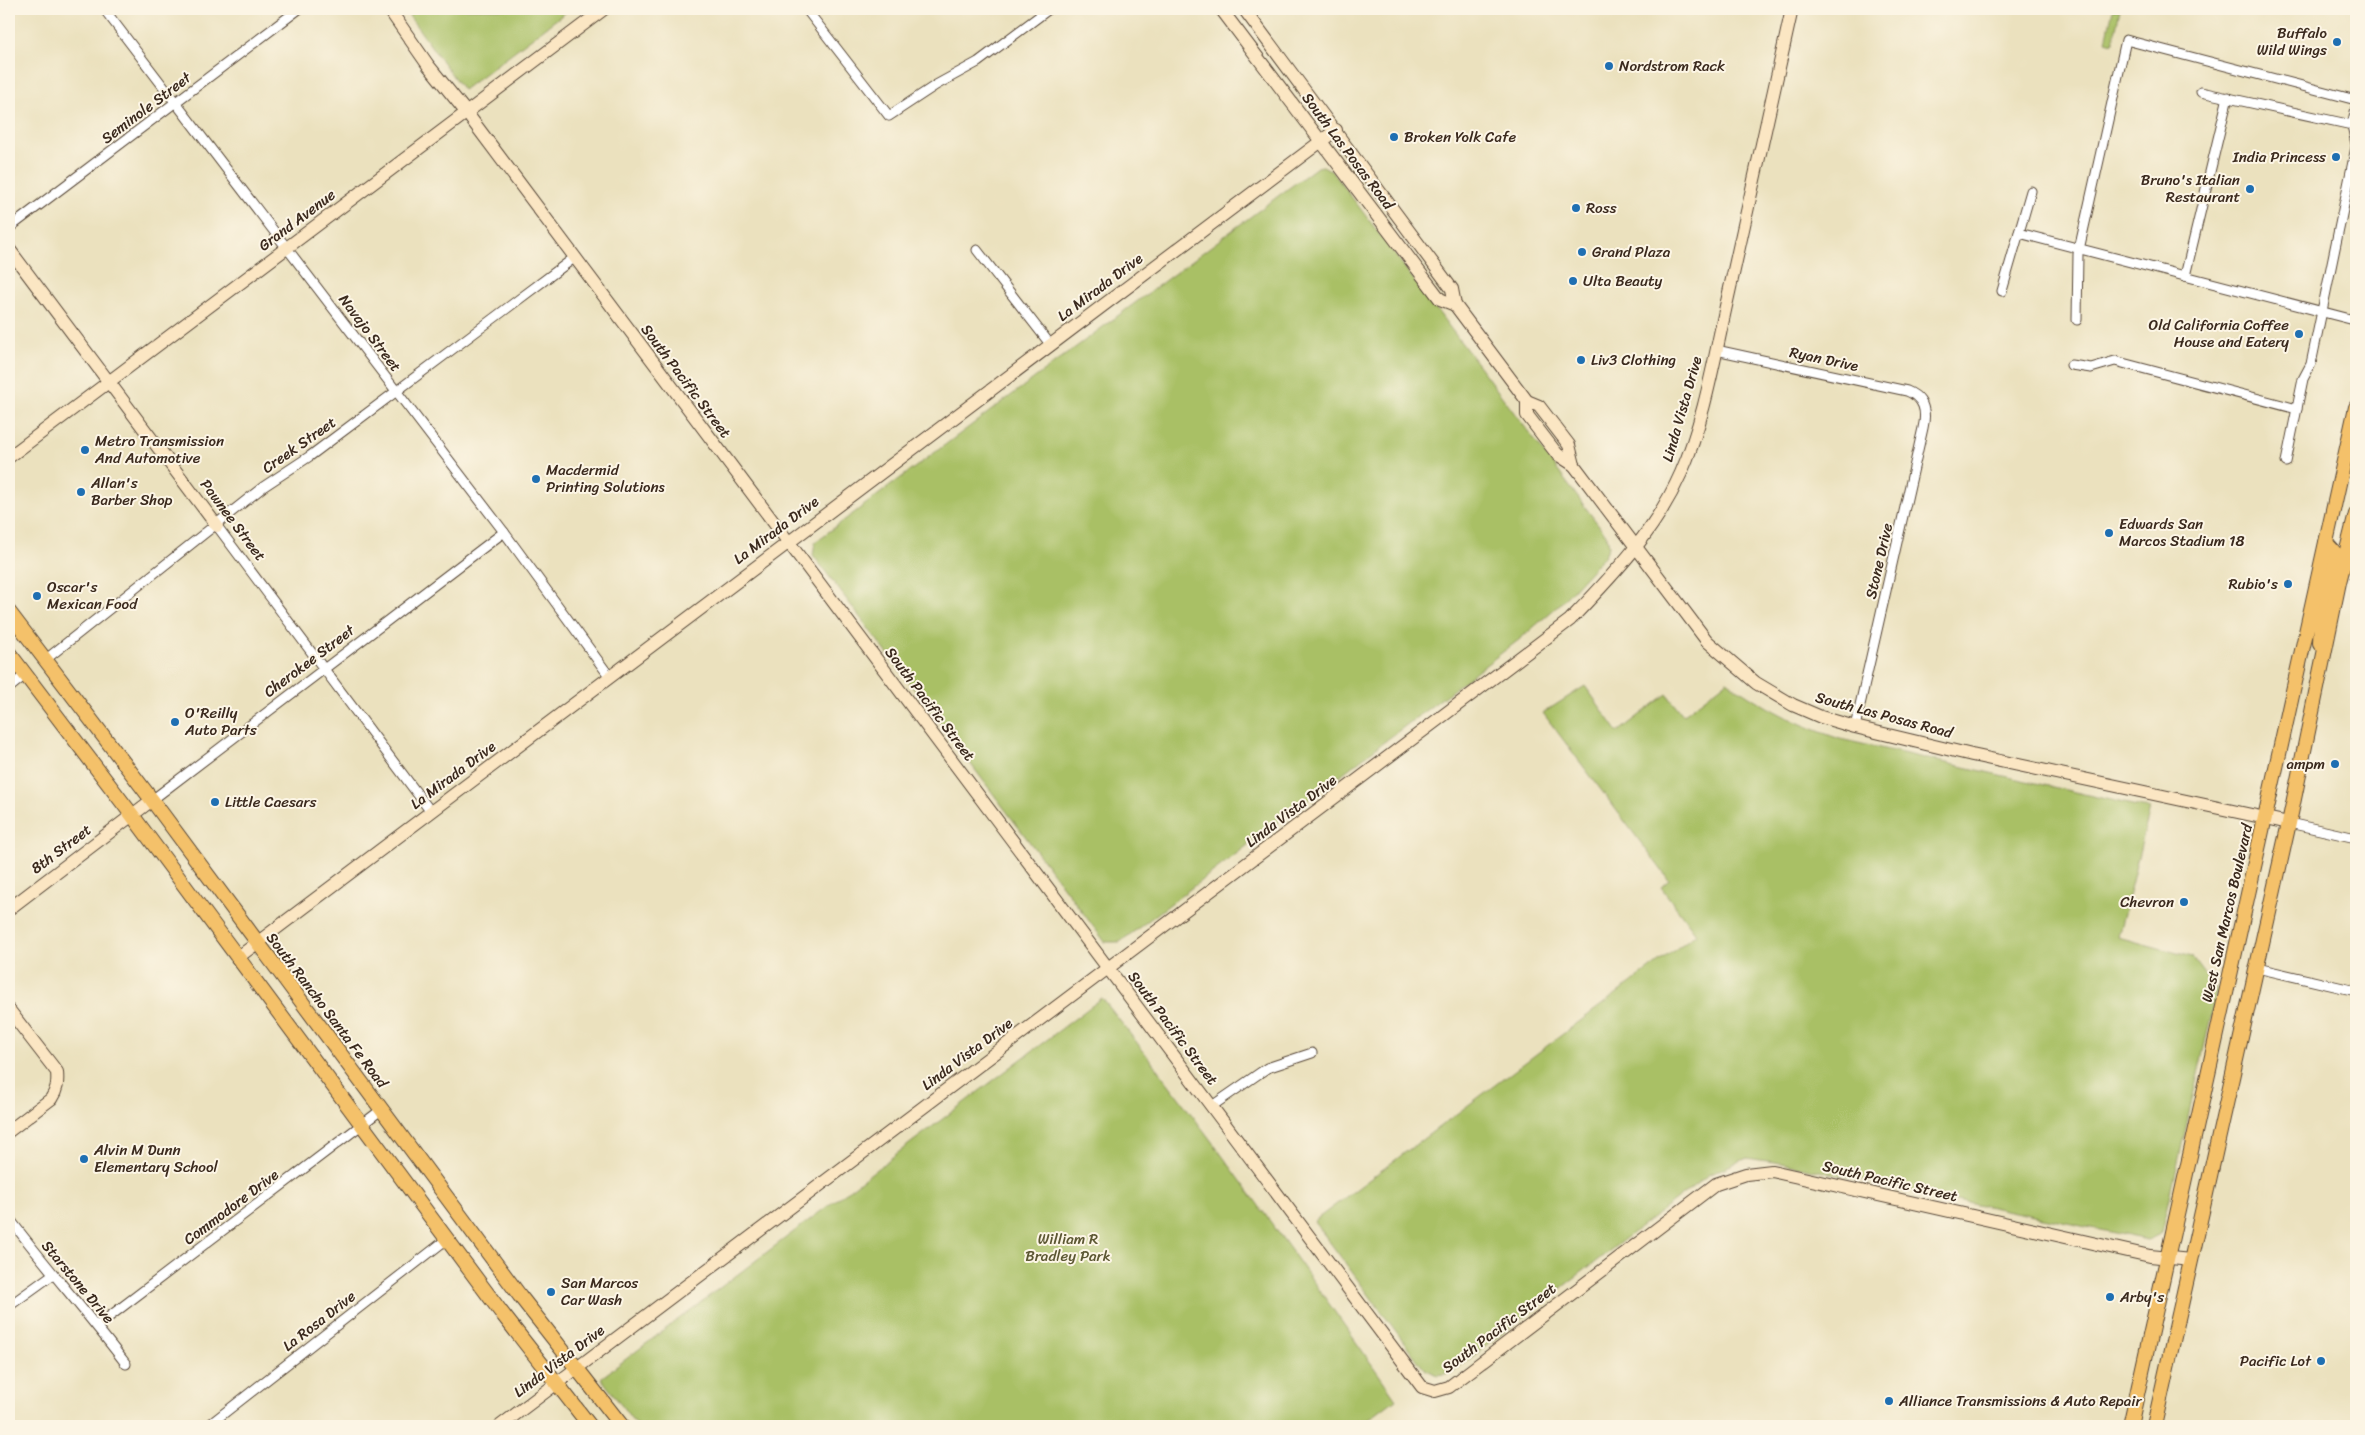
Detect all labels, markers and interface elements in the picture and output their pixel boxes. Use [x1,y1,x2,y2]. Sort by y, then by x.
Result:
place label: Buffalo Wild Wings [2257,20,2328,63]
marker: Buffalo Wild Wings [2331,36,2343,48]
place label: Nordstrom Rack [1619,53,1725,79]
marker: Nordstrom Rack [1603,60,1615,72]
street label: Seminole Street [95,65,197,151]
street label: South Las Posas Road [1295,87,1402,216]
place label: Broken Yolk Cafe [1404,124,1516,150]
marker: Broken Yolk Cafe [1388,131,1400,143]
place label: India Princess [2232,144,2326,170]
marker: India Princess [2330,151,2342,163]
place label: Bruno's Italian Restaurant [2141,167,2240,210]
street label: Grand Avenue [253,182,342,258]
marker: Bruno's Italian Restaurant [2244,183,2256,195]
place label: Ross [1586,195,1617,221]
marker: Ross [1570,202,1582,214]
place label: Grand Plaza [1592,239,1671,265]
street label: La Mirada Drive [1052,246,1148,328]
marker: Grand Plaza [1576,246,1588,258]
place label: Ulta Beauty [1583,268,1662,294]
marker: Ulta Beauty [1567,275,1579,287]
street label: Navajo Street [332,288,408,378]
place label: Old California Coffee House and Eatery [2148,312,2289,355]
street label: South Pacific Street [634,318,738,444]
marker: Old California Coffee House and Eatery [2293,328,2305,340]
street label: Ryan Drive [1787,339,1861,379]
place label: Liv3 Clothing [1591,347,1676,373]
street label: Linda Vista Drive [1654,353,1710,465]
marker: Liv3 Clothing [1575,354,1587,366]
street label: Creek Street [256,409,342,480]
place label: Metro Transmission And Automotive [94,428,224,471]
marker: Metro Transmission And Automotive [79,444,91,456]
place label: Macdermid Printing Solutions [546,457,666,500]
place label: Allan's Barber Shop [90,470,173,513]
street label: Pawnee Street [193,473,273,567]
marker: Macdermid Printing Solutions [530,473,542,485]
marker: Allan's Barber Shop [75,486,87,498]
street label: La Mirada Drive [728,489,824,571]
place label: Edwards San Marcos Stadium 18 [2119,511,2245,554]
street label: Stone Drive [1858,520,1900,602]
marker: Edwards San Marcos Stadium 18 [2103,527,2115,539]
place label: Rubio's [2229,571,2278,597]
place label: Oscar's Mexican Food [47,574,138,617]
marker: Rubio's [2282,578,2294,590]
marker: Oscar's Mexican Food [31,590,43,602]
street label: Cherokee Street [258,617,361,704]
street label: South Pacific Street [878,641,982,767]
street label: South Las Posas Road [1812,684,1957,746]
place label: O'Reilly Auto Parts [184,700,257,743]
marker: O'Reilly Auto Parts [169,716,181,728]
street label: La Mirada Drive [405,734,501,816]
place label: ampm [2287,751,2325,777]
marker: ampm [2329,758,2341,770]
street label: Linda Vista Drive [1240,768,1342,854]
place label: Little Caesars [225,789,317,815]
marker: Little Caesars [209,796,221,808]
street label: 8th Street [25,817,98,881]
street label: West San Marcos Boulevard [2194,820,2260,1005]
place label: Chevron [2120,889,2174,915]
marker: Chevron [2178,896,2190,908]
street label: South Rancho Santa Fe Road [259,926,395,1095]
street label: South Pacific Street [1121,965,1225,1091]
street label: Linda Vista Drive [916,1011,1018,1097]
place label: Alvin M Dunn Elementary School [93,1137,219,1180]
marker: Alvin M Dunn Elementary School [78,1153,90,1165]
street label: South Pacific Street [1820,1153,1961,1209]
street label: Commodore Drive [178,1162,284,1252]
park label: William R Bradley Park [1025,1226,1111,1269]
street label: Starstone Drive [35,1234,121,1330]
place label: San Marcos Car Wash [561,1270,638,1313]
street label: South Pacific Street [1436,1276,1562,1380]
street label: La Rosa Drive [277,1284,362,1358]
place label: Arby's [2119,1284,2164,1310]
marker: San Marcos Car Wash [545,1286,557,1298]
marker: Arby's [2104,1291,2116,1303]
street label: Linda Vista Drive [508,1318,610,1404]
place label: Pacific Lot [2240,1348,2312,1374]
marker: Pacific Lot [2315,1355,2327,1367]
place label: Alliance Transmissions & Auto Repair [1898,1388,2142,1414]
marker: Alliance Transmissions & Auto Repair [1883,1395,1895,1407]

